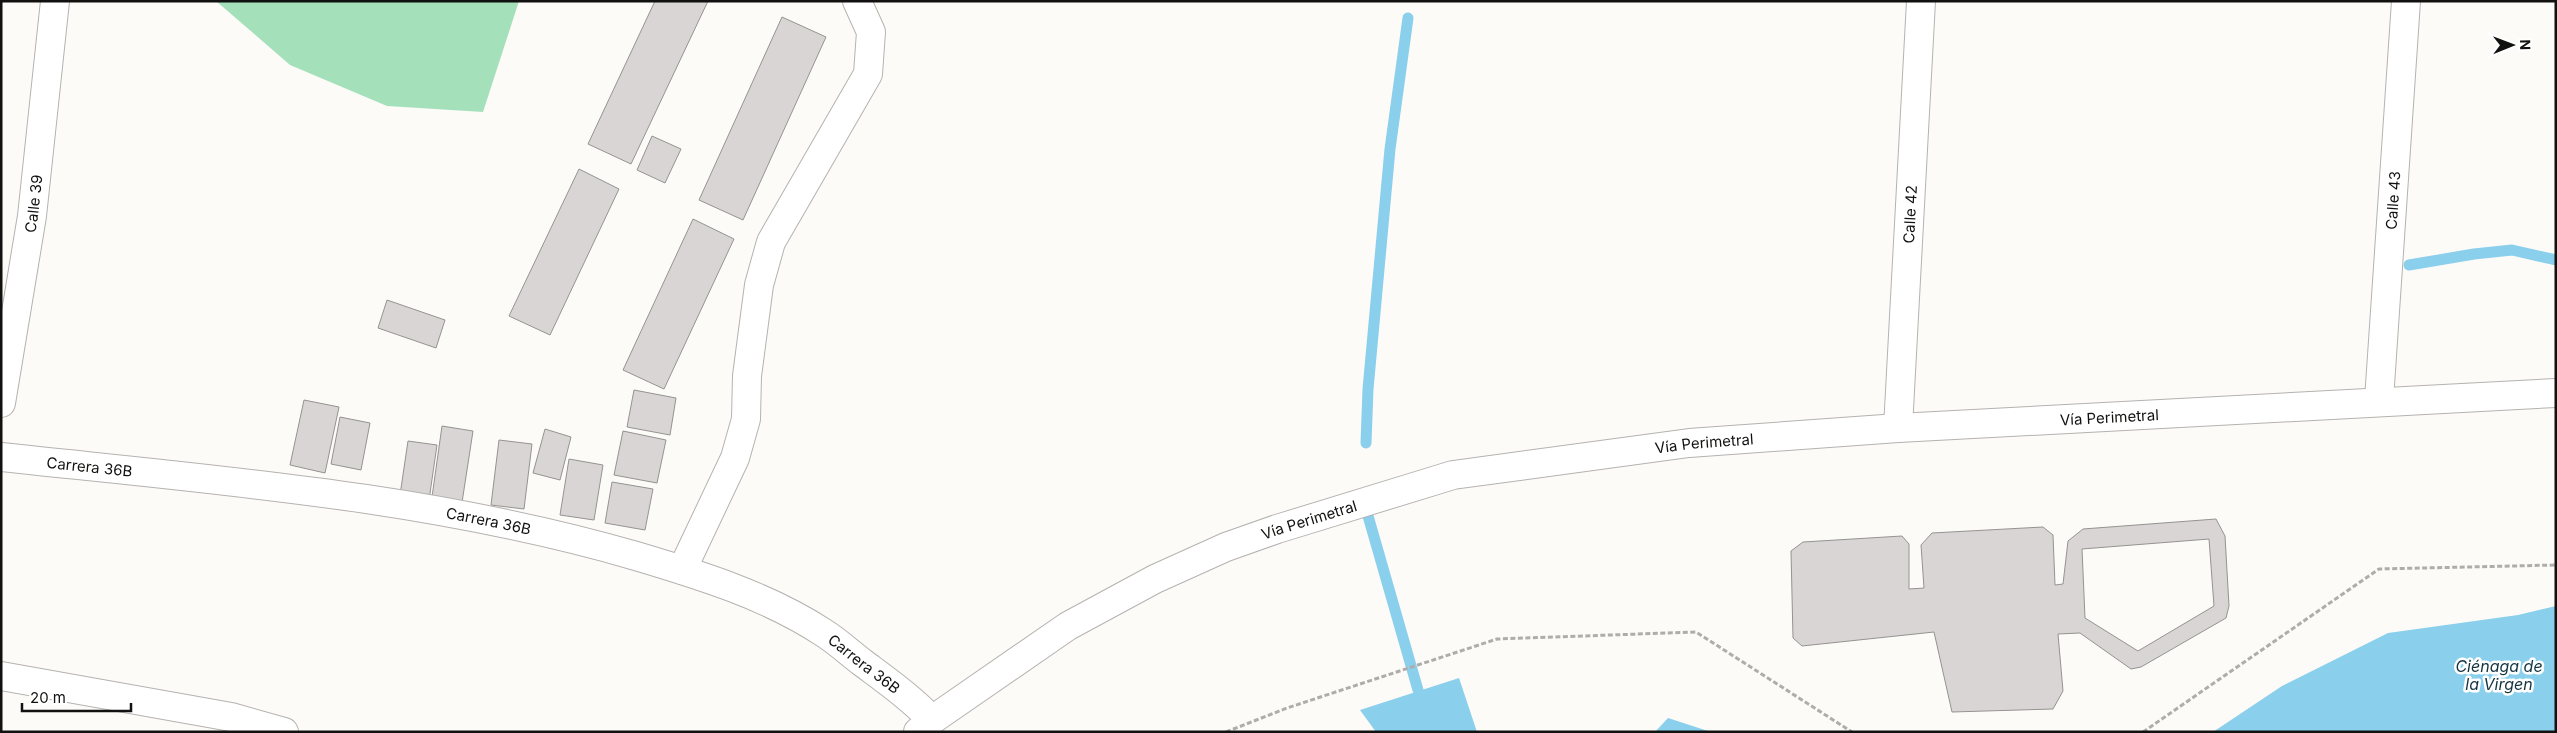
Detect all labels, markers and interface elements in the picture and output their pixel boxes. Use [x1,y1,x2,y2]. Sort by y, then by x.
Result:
north arrow [2487,20,2537,70]
text: N [2517,39,2534,50]
street label: Calle 43 [2381,171,2404,230]
street label: Calle 39 [20,174,46,234]
street label: Calle 42 [1898,185,1921,244]
street label: Vía Perimetral [2059,405,2159,429]
street label: Vía Perimetral [1654,429,1754,457]
street label: Carrera 36B [46,452,133,480]
street label: Vía Perimetral [1259,496,1359,543]
street label: Carrera 36B [445,503,533,538]
street label: Carrera 36B [825,630,904,697]
water label: Ciénaga de la Virgen [2455,656,2543,694]
scale bar [22,680,131,712]
text: 20 m [30,688,66,707]

